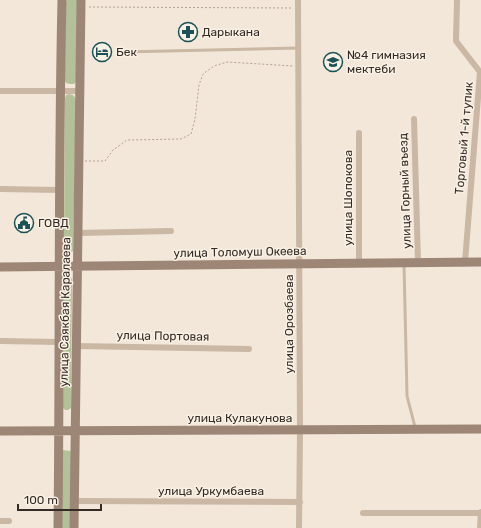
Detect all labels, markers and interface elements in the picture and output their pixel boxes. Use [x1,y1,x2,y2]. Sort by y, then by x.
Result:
pharmacy icon: Дарыкана [177,21,199,43]
place label: Дарыкана [202,25,260,39]
hotel icon: Бек [91,41,113,63]
place label: Бек [116,45,137,59]
place label: №4 гимназия мектеби [347,48,426,76]
school or university icon: №4 гимназия мектеби [322,51,344,73]
street label: Торговый 1-й тупик [452,80,476,195]
street label: улица Горный въезд [396,133,414,249]
street label: улица Шопокова [341,150,355,246]
public building icon: ГОВД [13,212,35,234]
place label: ГОВД [38,216,69,230]
street label: улица Саякбая Каралаева [57,237,73,387]
street label: улица Толомуш Океева [173,244,307,260]
street label: улица Орозбаева [282,274,296,374]
street label: улица Портовая [116,328,210,344]
street label: улица Кулакунова [188,411,292,425]
street label: улица Уркумбаева [158,484,264,498]
scale bar [18,486,101,512]
text: 100 m [24,493,58,507]

